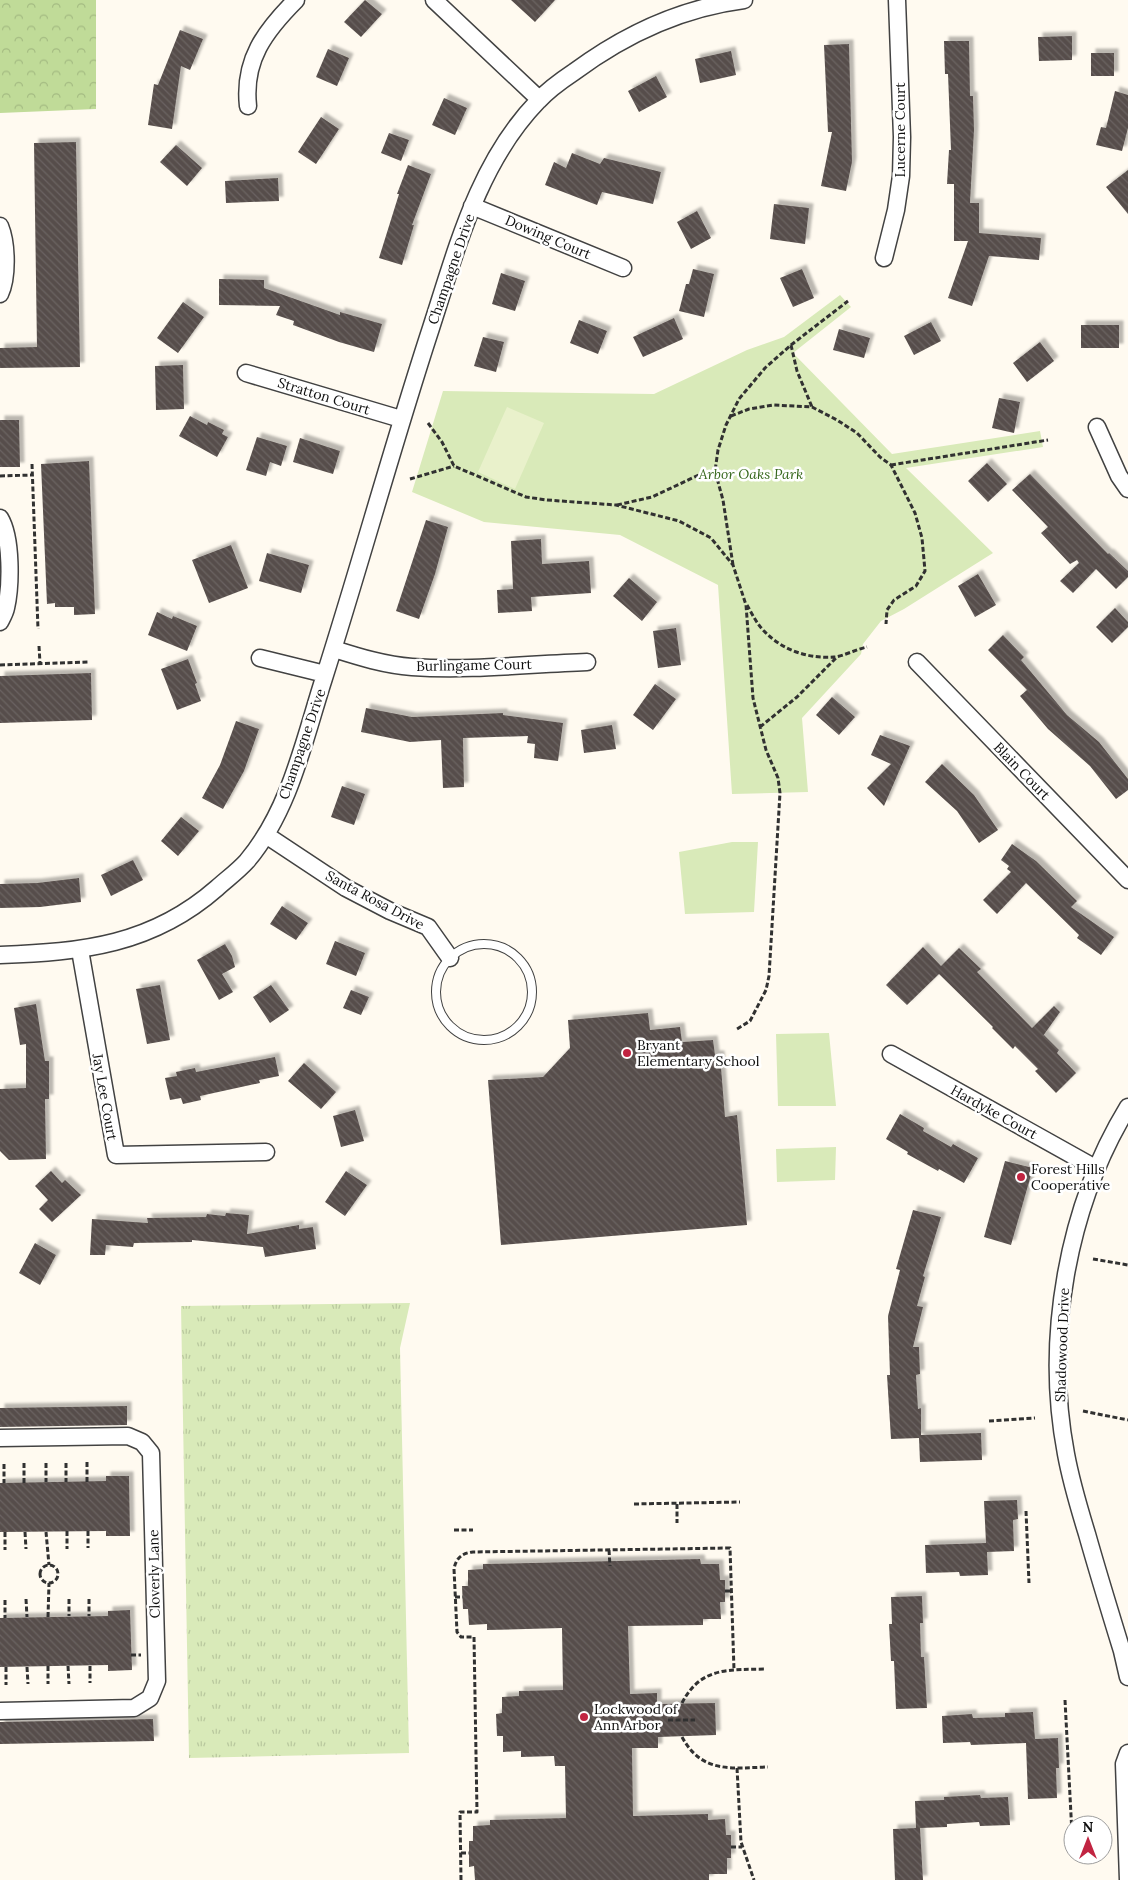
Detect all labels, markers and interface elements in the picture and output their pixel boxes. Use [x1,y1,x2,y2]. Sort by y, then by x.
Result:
street label: Lucerne Court [891,82,909,178]
street label: Champagne Drive [424,211,479,327]
street label: Dowing Court [502,211,594,263]
street label: Stratton Court [276,373,373,419]
park label: Arbor Oaks Park [698,465,803,483]
street label: Burlingame Court [416,655,533,675]
street label: Champagne Drive [275,686,330,802]
street label: Blain Court [990,738,1054,804]
street label: Santa Rosa Drive [323,866,428,934]
place label: Bryant Elementary School [637,1036,760,1070]
marker: Bryant Elementary School [621,1047,633,1059]
street label: Jay Lee Court [88,1051,122,1142]
street label: Hardyke Court [948,1081,1041,1143]
place label: Forest Hills Cooperative [1031,1160,1111,1194]
marker: Forest Hills Cooperative [1015,1171,1027,1183]
street label: Shadowood Drive [1051,1287,1073,1403]
street label: Cloverly Lane [144,1529,164,1619]
place label: Lockwood of Ann Arbor [593,1700,679,1734]
marker: Lockwood of Ann Arbor [578,1711,590,1723]
north arrow [1063,1815,1113,1865]
text: N [1083,1818,1094,1836]

